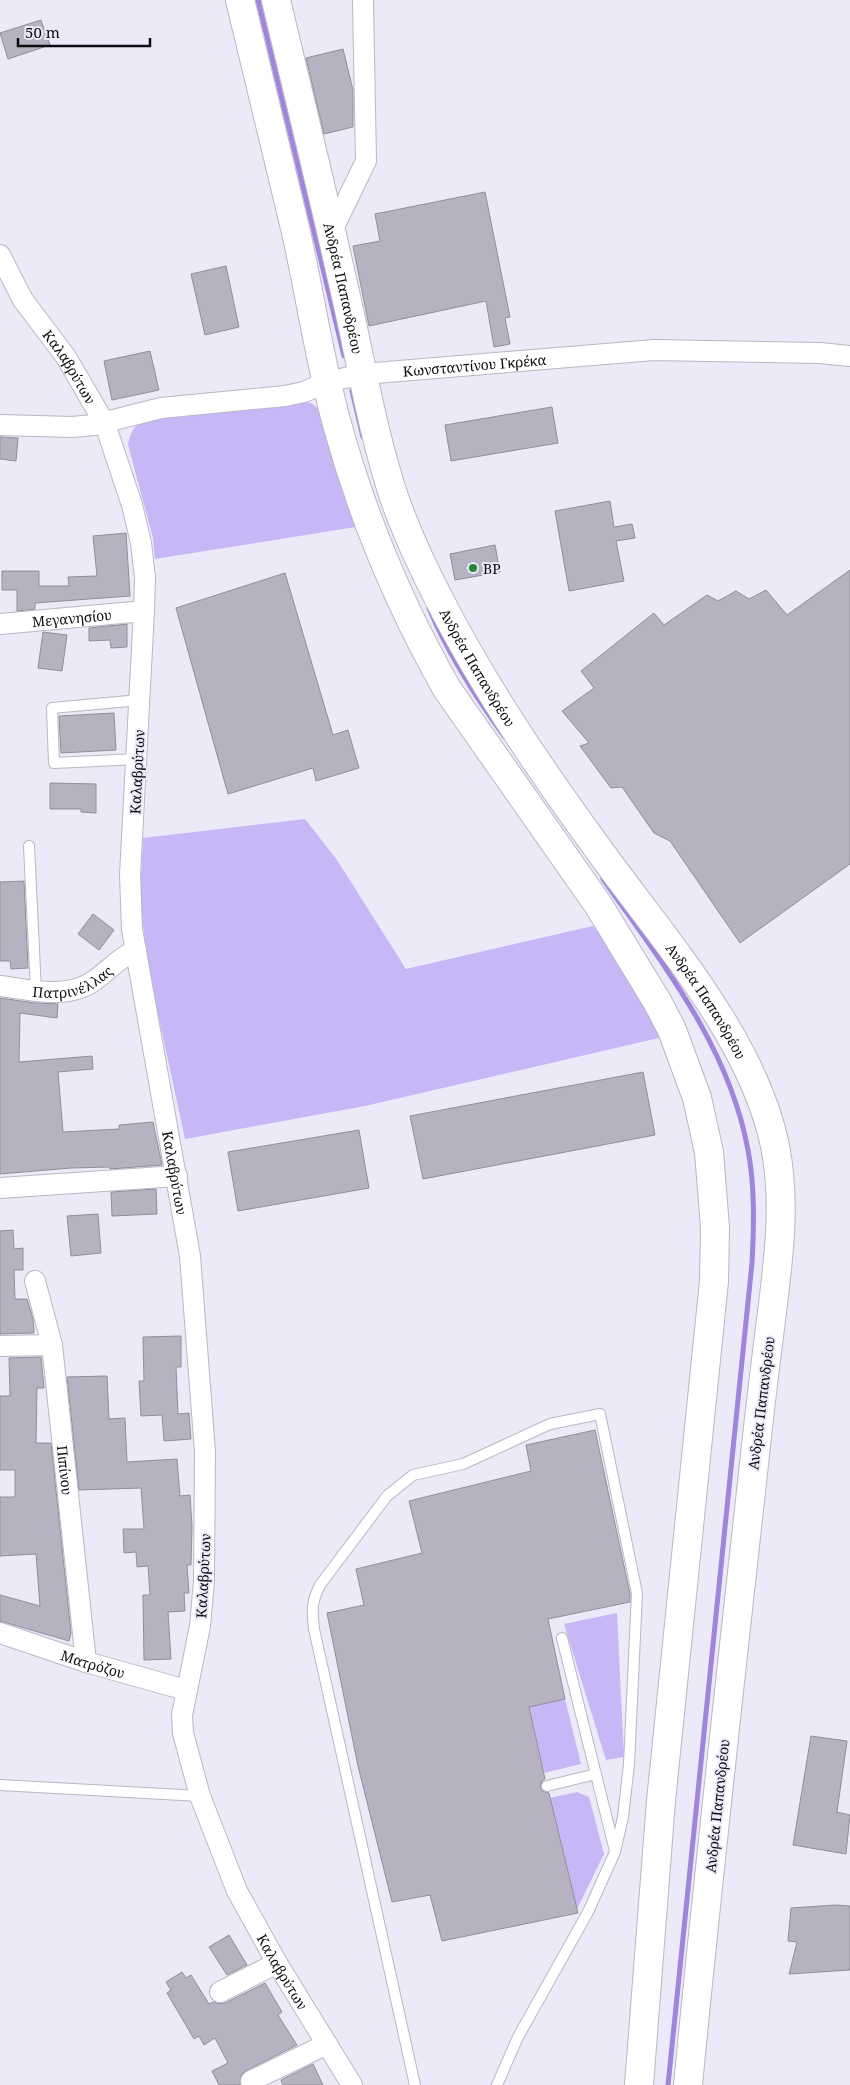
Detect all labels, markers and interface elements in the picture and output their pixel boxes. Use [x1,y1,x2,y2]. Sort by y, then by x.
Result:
scale bar [18,15,150,47]
text: 50 m [25,22,60,42]
street label: Ανδρέα Παπανδρέου [320,220,368,356]
street label: Καλαβρύτων [39,325,101,407]
street label: Κωνσταντίνου Γκρέκα [402,349,547,380]
place label: BP [483,559,501,578]
marker: BP [467,562,479,574]
street label: Μεγανησίου [31,604,112,631]
street label: Ανδρέα Παπανδρέου [436,605,520,730]
street label: Καλαβρύτων [125,729,149,815]
street label: Ανδρέα Παπανδρέου [662,939,751,1062]
street label: Πατρινέλλας [32,961,116,1002]
street label: Καλαβρύτων [158,1129,192,1216]
street label: Ανδρέα Παπανδρέου [743,1335,779,1471]
street label: Πιπίνου [53,1444,78,1496]
street label: Καλαβρύτων [191,1533,215,1619]
street label: Ματρόζου [59,1645,127,1682]
street label: Ανδρέα Παπανδρέου [701,1738,733,1874]
street label: Καλαβρύτων [253,1930,313,2013]

